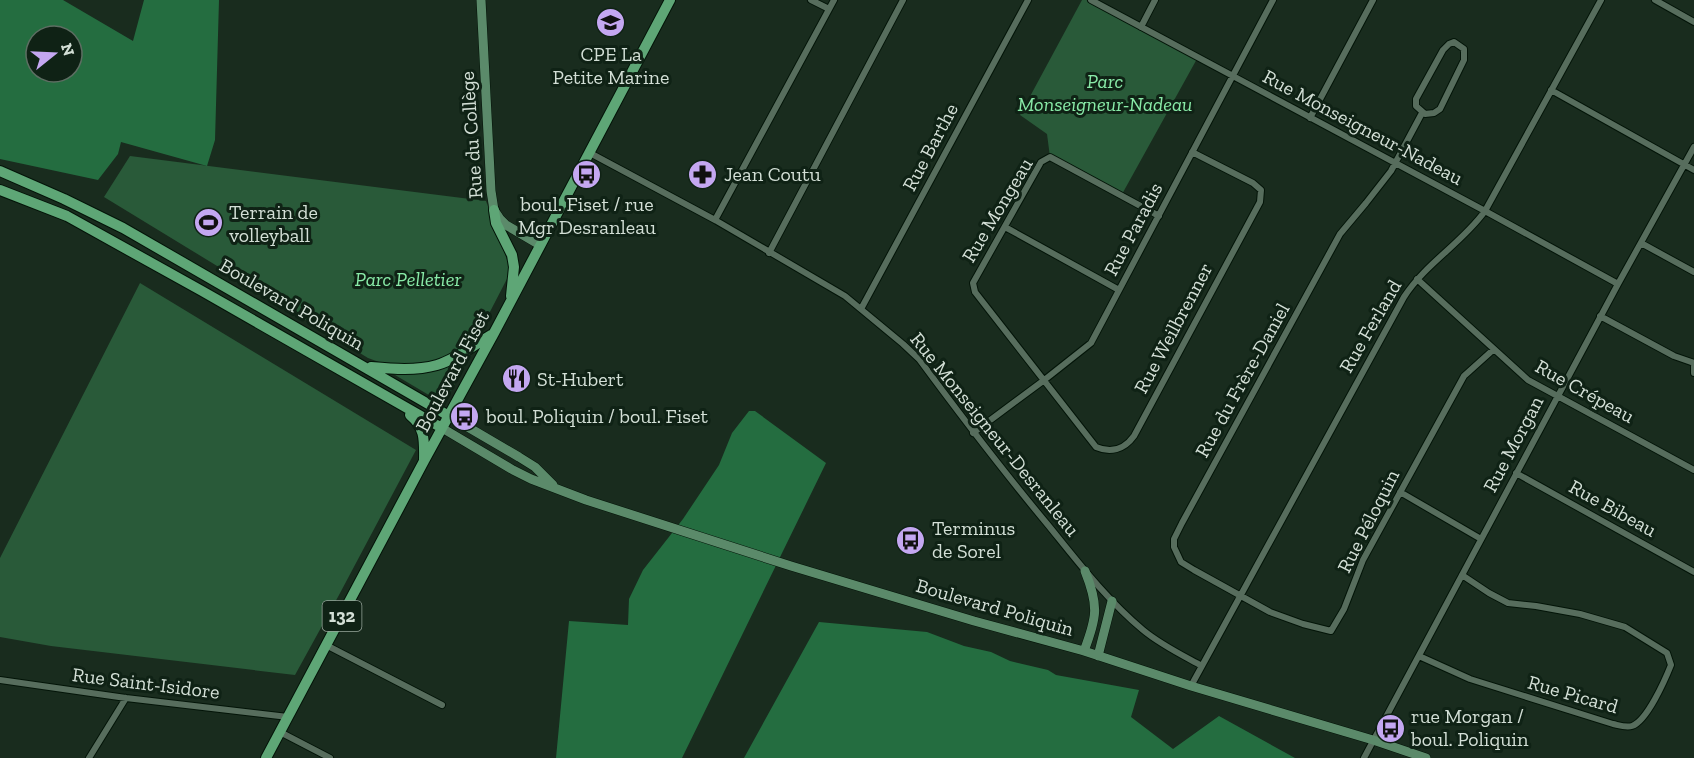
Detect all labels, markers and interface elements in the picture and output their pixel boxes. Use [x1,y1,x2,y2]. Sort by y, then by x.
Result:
school or university icon: CPE La Petite Marine [595,7,627,39]
north arrow [24,24,84,84]
text: N [57,41,79,58]
place label: CPE La Petite Marine [553,42,669,89]
street label: Rue Monseigneur-Nadeau [1259,64,1467,190]
park label: Parc Monseigneur-Nadeau [1017,69,1193,116]
street label: Rue du Collège [455,70,487,200]
street label: Rue Barthe [897,99,963,195]
street label: Rue Mongeau [956,153,1038,267]
bus stop icon: boul. Fiset / rue Mgr Desranleau [571,158,603,190]
pharmacy icon: Jean Coutu [687,158,719,190]
place label: Jean Coutu [724,162,821,186]
street label: Rue Paradis [1098,178,1168,280]
place label: boul. Fiset / rue Mgr Desranleau [518,192,656,239]
place label: Terrain de volleyball [229,200,318,247]
sports icon: Terrain de volleyball [192,207,224,239]
street label: Boulevard Poliquin [215,253,369,355]
street label: Rue Weilbrenner [1129,259,1217,397]
park label: Parc Pelletier [355,267,461,291]
street label: Rue Ferland [1334,275,1406,377]
street label: Rue du Frère-Daniel [1190,299,1294,461]
street label: Boulevard Fiset [410,306,494,436]
street label: Rue Monseigneur-Desranleau [905,327,1085,541]
street label: Rue Crépeau [1531,354,1639,428]
restaurant icon: St-Hubert [500,363,532,395]
place label: St-Hubert [537,367,624,391]
street label: Rue Morgan [1478,391,1549,496]
bus stop icon: boul. Poliquin / boul. Fiset [449,400,481,432]
place label: boul. Poliquin / boul. Fiset [485,404,708,428]
street label: Rue Péloquin [1332,465,1404,577]
street label: Rue Bibeau [1565,474,1661,542]
place label: Terminus de Sorel [932,516,1015,563]
bus stop icon: Terminus de Sorel [895,524,927,556]
street label: Boulevard Poliquin [913,573,1077,641]
road number: 132 [322,601,362,631]
street label: Rue Saint-Isidore [71,662,221,704]
street label: Rue Picard [1525,670,1621,718]
place label: rue Morgan / boul. Poliquin [1410,704,1529,751]
bus stop icon: rue Morgan / boul. Poliquin [1374,712,1406,744]

